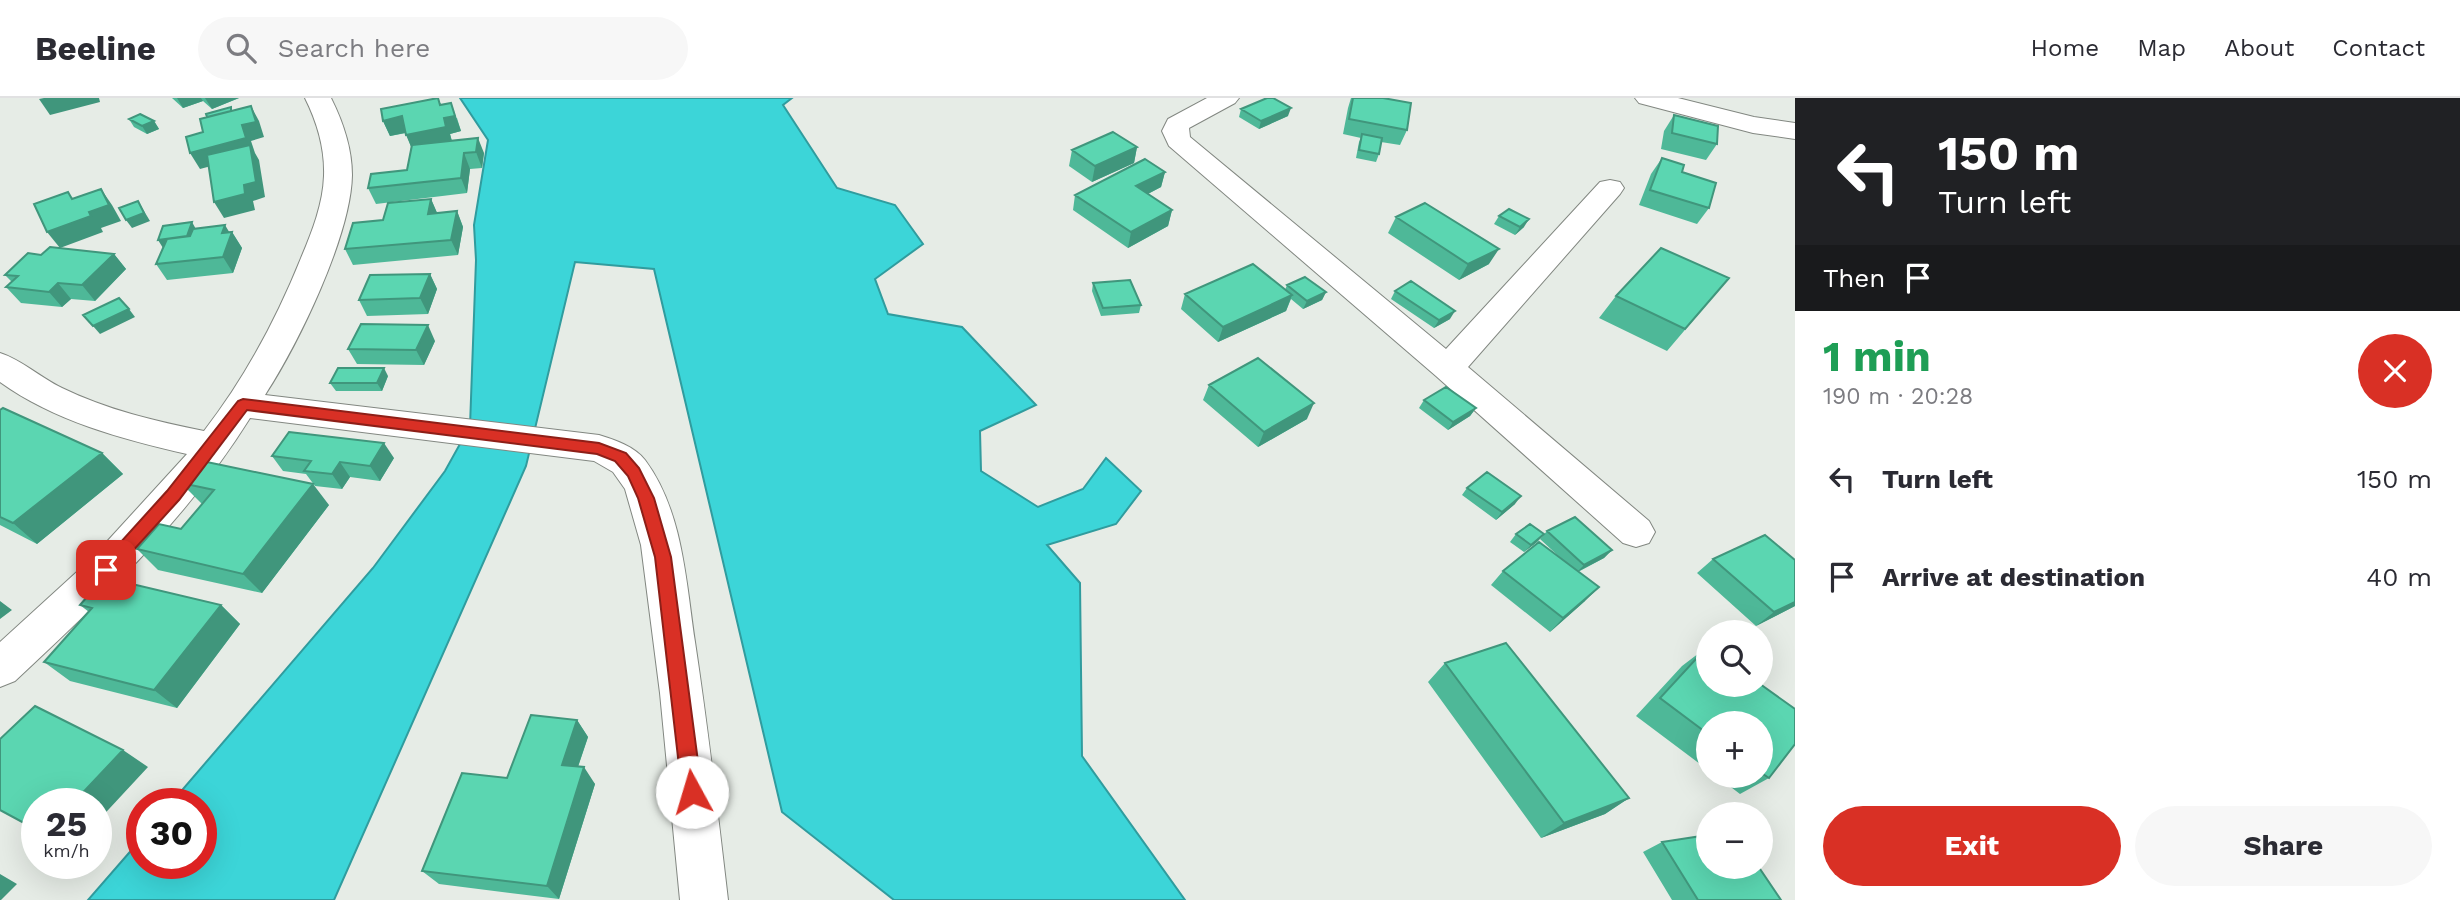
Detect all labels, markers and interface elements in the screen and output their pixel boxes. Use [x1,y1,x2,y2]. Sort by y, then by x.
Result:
search box [198,17,688,80]
text: Beeline [35,29,156,68]
icon: search [222,29,260,67]
text: Search here [278,33,430,63]
text: Home [2031,34,2099,62]
text: Map [2137,34,2186,62]
text: About [2224,34,2294,62]
text: Contact [2332,34,2425,62]
text: 150 m [1938,124,2079,182]
icon: left [1823,126,1914,217]
text: Turn left [1938,183,2071,221]
icon: arrive [1899,259,1937,297]
text: Then [1823,263,1885,293]
text: 1 min [1823,332,1931,381]
button: close [2358,334,2432,408]
text: 190 m · 20:28 [1823,383,1973,410]
icon: left [1823,460,1861,498]
text: Turn left [1882,464,1993,494]
text: 150 m [2357,464,2432,494]
pin [76,540,136,600]
icon: arrive [87,551,125,589]
icon: arrive [1823,558,1861,596]
text: Arrive at destination [1882,562,2145,592]
text: 40 m [2366,562,2432,592]
map controls [1696,620,1773,879]
button: search [1696,620,1773,697]
button: + [1696,711,1773,788]
position arrow [655,755,729,829]
speed limit sign: 30 [126,788,217,879]
button: − [1696,802,1773,879]
text: 25 [46,803,87,845]
button: Exit [1823,806,2121,886]
button: Share [2135,806,2432,886]
text: km/h [43,840,90,861]

